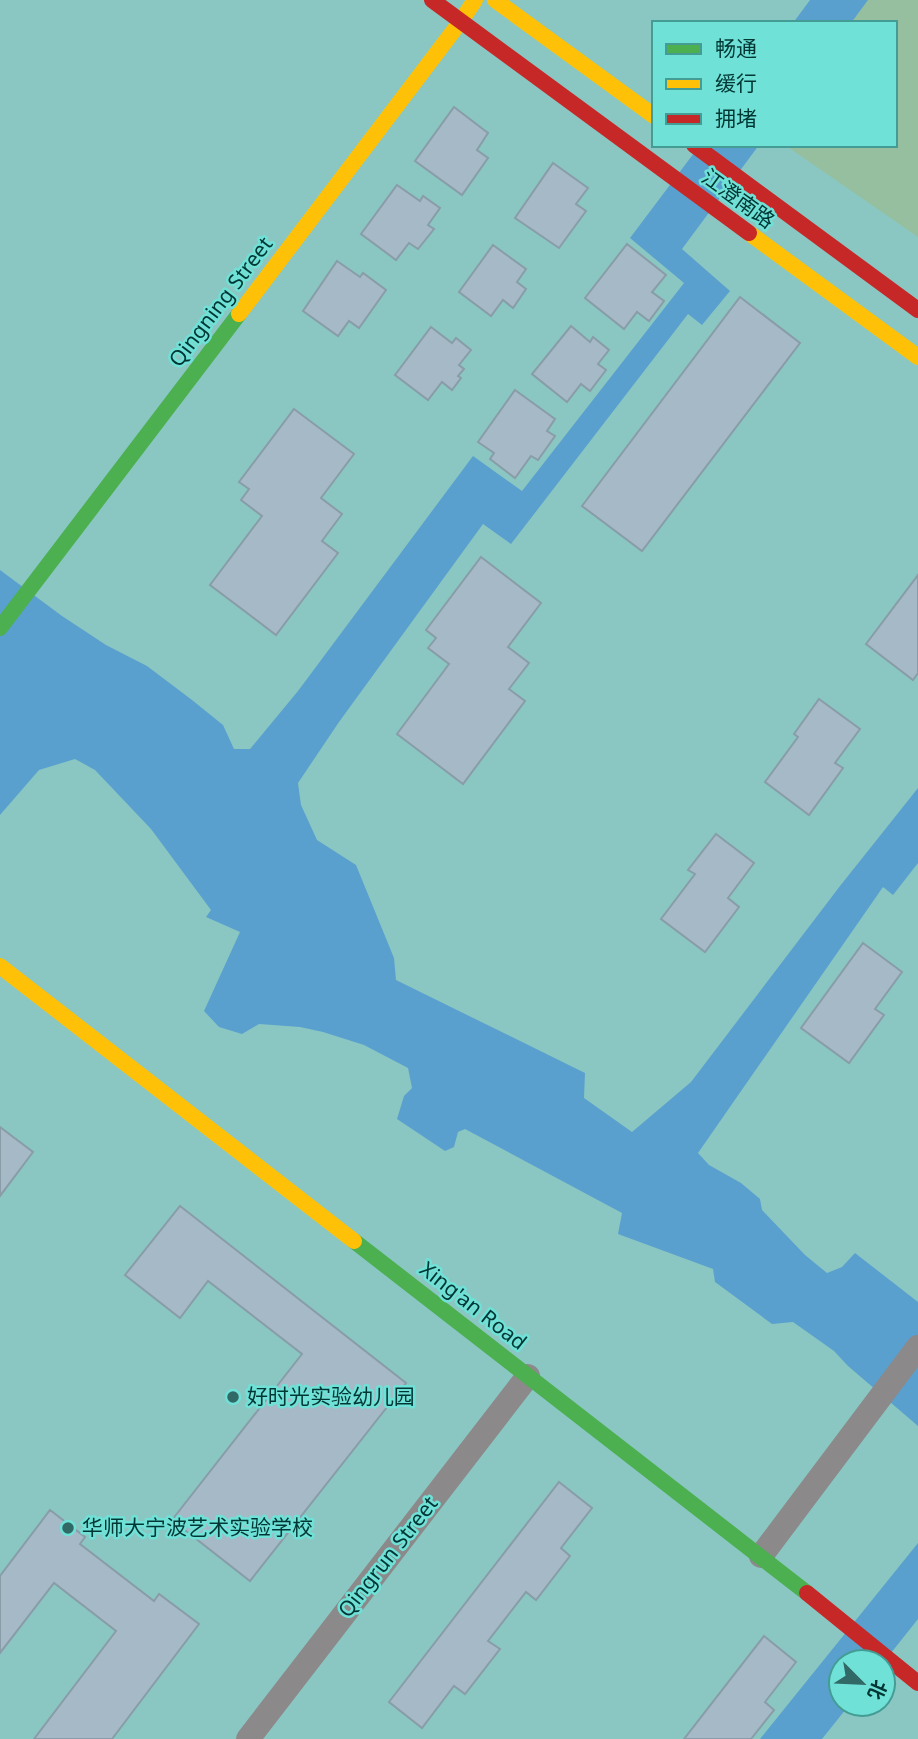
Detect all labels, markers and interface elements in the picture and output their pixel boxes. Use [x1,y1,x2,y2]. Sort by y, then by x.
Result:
legend [652,21,897,147]
text: 畅通 [715,34,757,62]
text: 缓行 [715,69,757,97]
text: 拥堵 [715,104,757,132]
street label: 江澄南路 [696,162,781,234]
street label: Qingning Street [162,230,279,372]
street label: Xing'an Road [414,1255,533,1356]
place label: 好时光实验幼儿园 [247,1382,415,1410]
marker: 好时光实验幼儿园 [225,1389,241,1405]
street label: Qingrun Street [331,1490,444,1623]
place label: 华师大宁波艺术实验学校 [82,1513,313,1541]
marker: 华师大宁波艺术实验学校 [60,1520,76,1536]
north arrow [827,1648,897,1718]
text: 北 [862,1676,893,1704]

